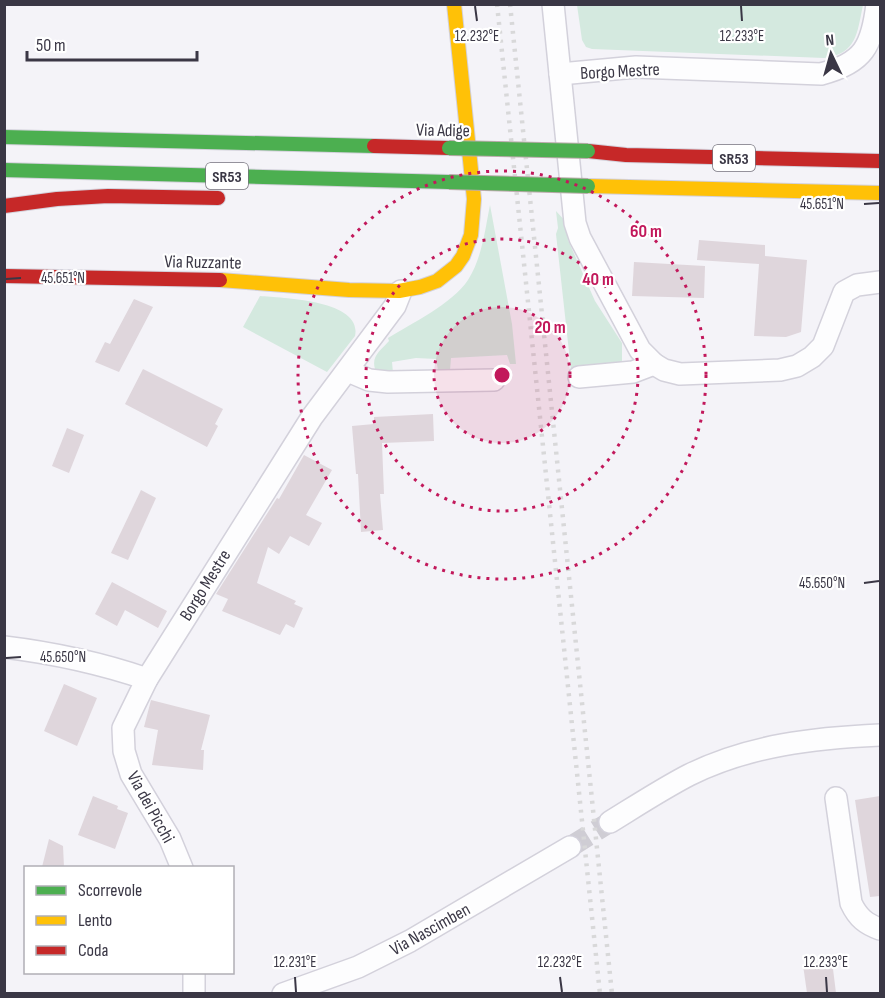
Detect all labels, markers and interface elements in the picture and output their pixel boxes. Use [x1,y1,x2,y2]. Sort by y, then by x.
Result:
scale bar [27,24,196,62]
north arrow [801,24,861,84]
text: 12.232°E [455,27,499,46]
text: 12.233°E [720,27,764,46]
text: N [825,31,835,50]
text: 50 m [36,35,66,56]
street label: Borgo Mestre [580,59,660,84]
street label: Via Adige [416,120,470,141]
road number: SR53 [713,145,755,171]
road number: SR53 [206,163,248,189]
text: 45.651°N [800,195,844,214]
text: 60 m [630,221,662,242]
street label: Via Ruzzante [164,251,242,274]
text: 45.651°N [41,269,85,288]
text: 40 m [582,269,614,290]
text: 20 m [534,317,566,338]
centre of rings [492,365,512,385]
street label: Borgo Mestre [175,546,235,625]
text: 45.650°N [799,574,845,593]
text: 45.650°N [40,648,86,667]
street label: Via dei Picchi [122,768,179,847]
legend [24,866,234,974]
text: Scorrevole [78,880,142,901]
street label: Via Nascimben [387,899,474,960]
text: Lento [78,910,112,931]
text: Coda [78,940,109,961]
text: 12.231°E [274,953,316,972]
text: 12.232°E [538,953,582,972]
text: 12.233°E [804,953,848,972]

